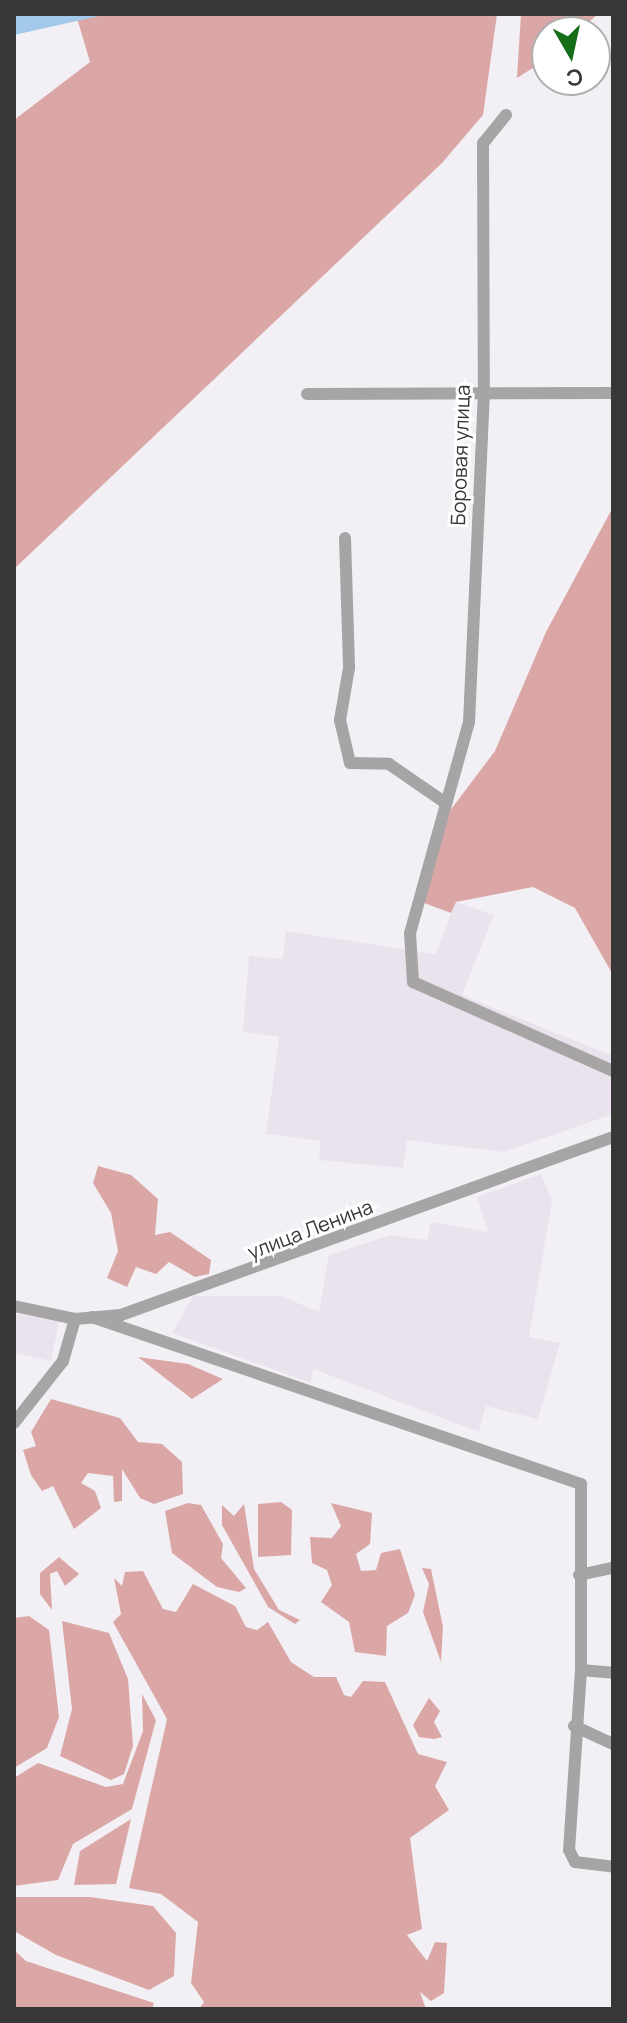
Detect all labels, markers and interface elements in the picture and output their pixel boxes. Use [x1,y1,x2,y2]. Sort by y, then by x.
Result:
north arrow [531,16,611,96]
text: С [564,62,585,94]
street label: Боровая улица [446,384,474,526]
street label: улица Ленина [244,1194,376,1264]

